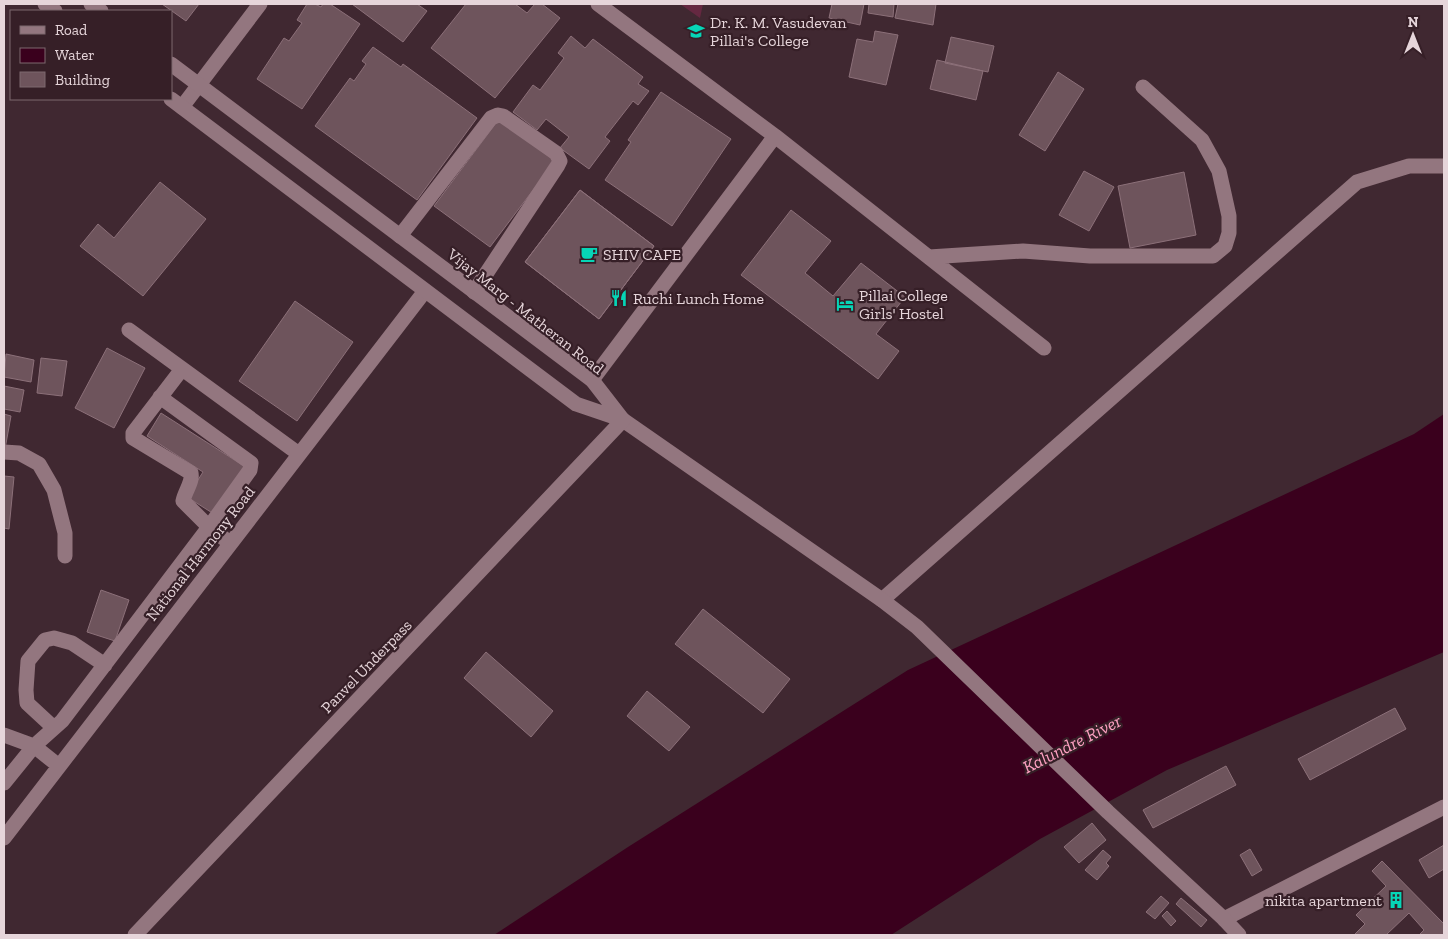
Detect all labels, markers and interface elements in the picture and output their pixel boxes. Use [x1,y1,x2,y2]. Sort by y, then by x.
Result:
legend [10,10,172,100]
north arrow [1388,10,1438,60]
place label: Dr. K. M. Vasudevan Pillai's College [710,13,847,50]
text: N [1408,14,1419,31]
text: Road [55,21,88,39]
school or university icon: Dr. K. M. Vasudevan Pillai's College [686,21,706,41]
text: Water [55,46,95,64]
text: Building [55,71,110,89]
street label: Vijay Marg - Matheran Road [443,244,608,378]
cafe icon: SHIV CAFE [579,244,599,264]
place label: SHIV CAFE [603,245,681,264]
place label: Pillai College Girls' Hostel [859,286,948,323]
restaurant icon: Ruchi Lunch Home [609,288,629,308]
place label: Ruchi Lunch Home [633,289,764,308]
hotel icon: Pillai College Girls' Hostel [835,294,855,314]
street label: National Harmony Road [142,482,259,624]
street label: Panvel Underpass [317,616,416,717]
water label: Kalundre River [1019,709,1126,778]
building icon: nikita apartment [1386,890,1406,910]
place label: nikita apartment [1265,891,1382,910]

